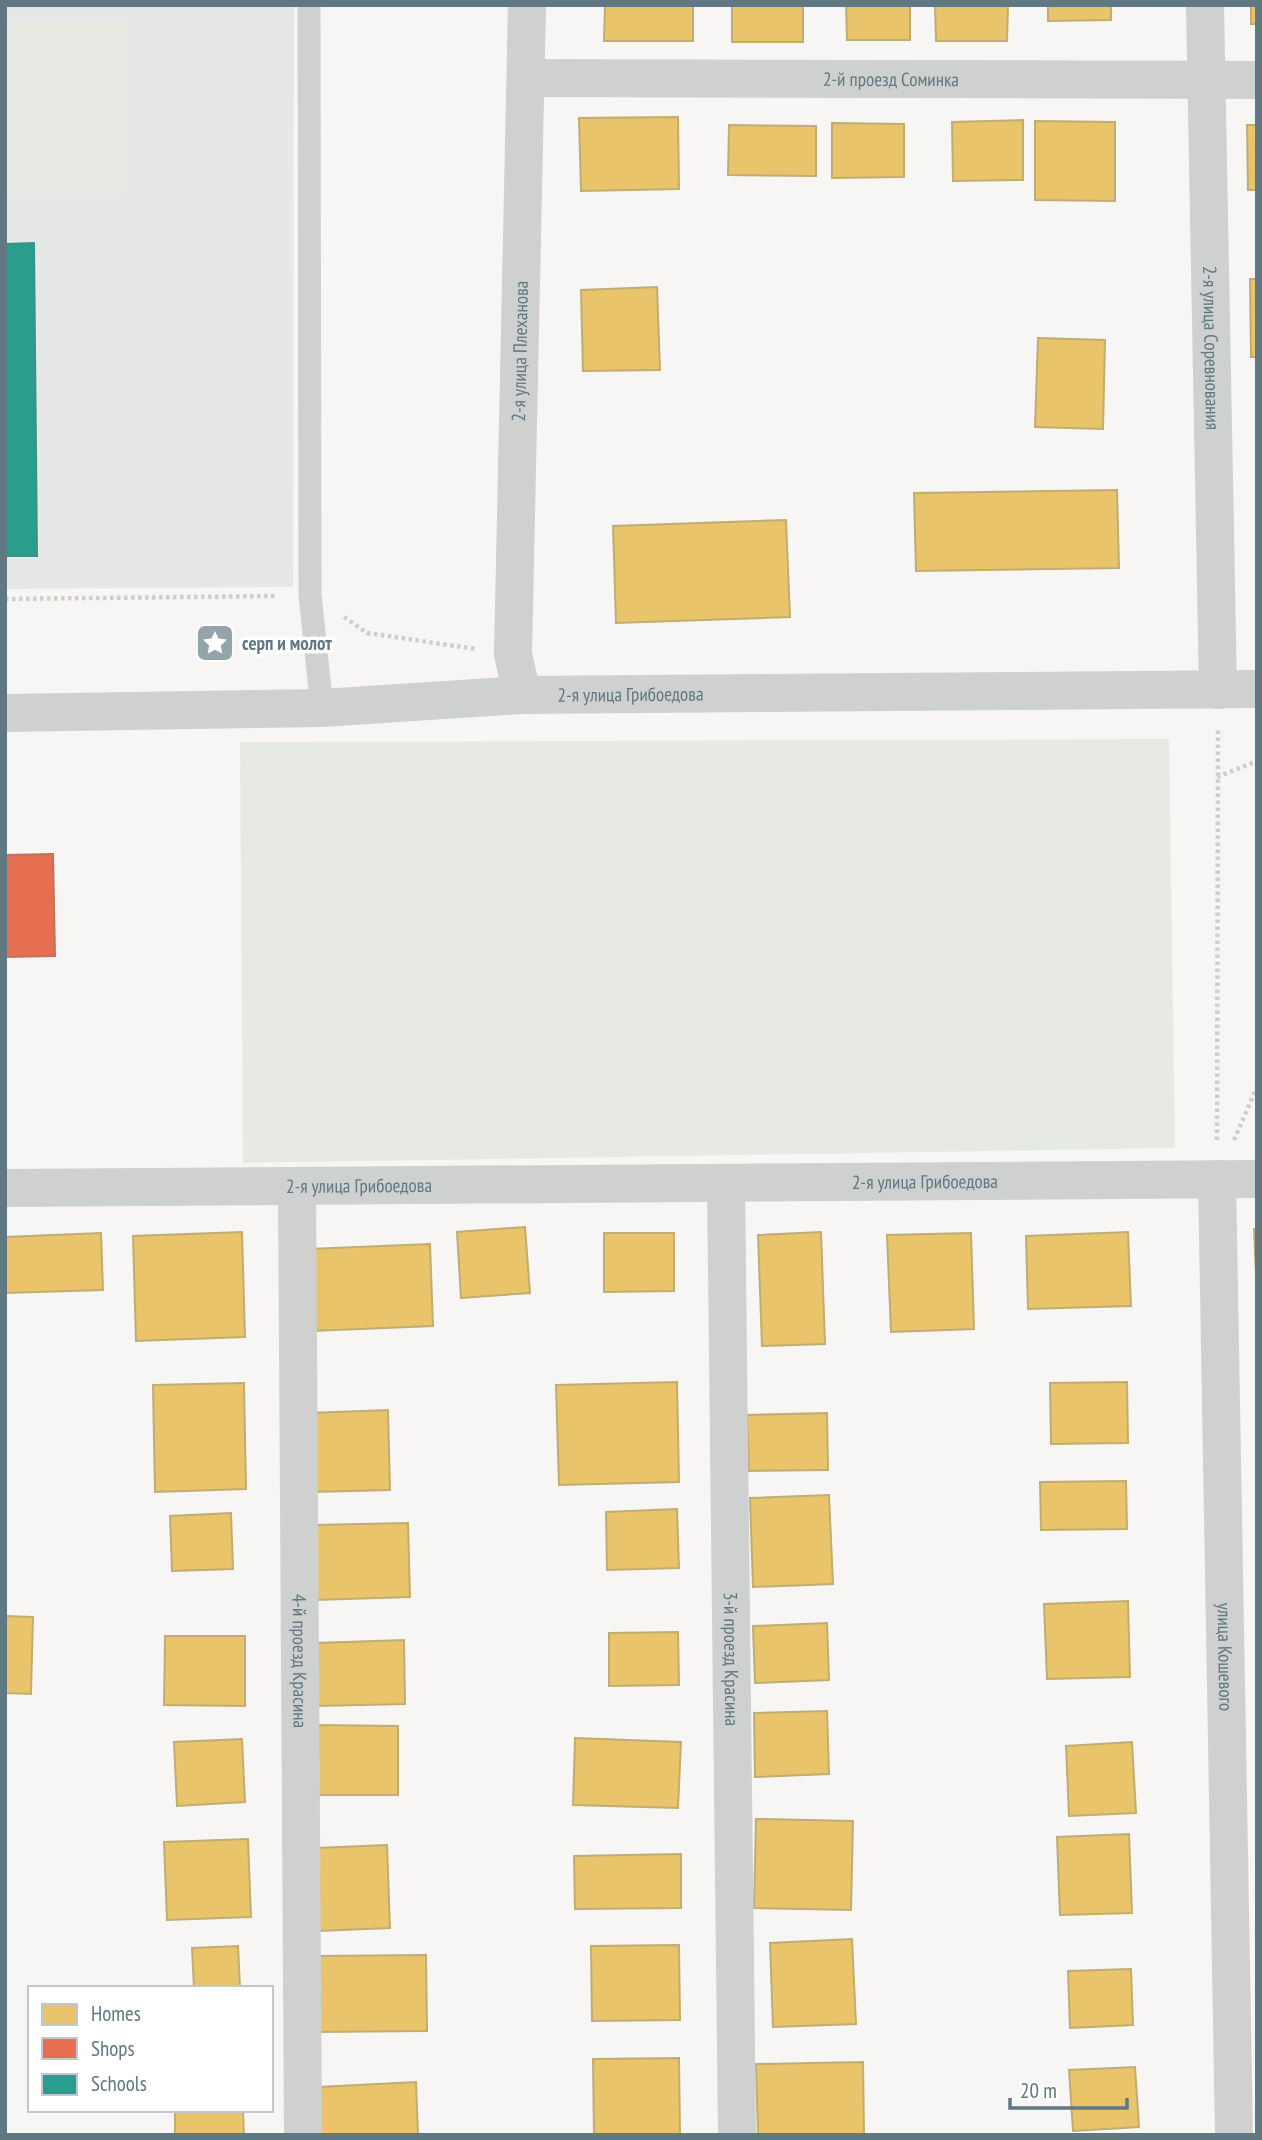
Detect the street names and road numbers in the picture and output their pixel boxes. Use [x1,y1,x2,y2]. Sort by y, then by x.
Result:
street label: 2-й проезд Соминка [823,67,959,91]
street label: 2-я улица Соревнования [1198,266,1225,430]
street label: 2-я улица Плеханова [506,280,533,422]
street label: 2-я улица Грибоедова [557,682,704,707]
street label: 2-я улица Грибоедова [852,1169,998,1194]
street label: 2-я улица Грибоедова [286,1173,432,1198]
street label: 3-й проезд Красина [719,1592,744,1726]
street label: 4-й проезд Красина [288,1594,312,1728]
street label: улица Кошевого [1213,1603,1238,1711]

